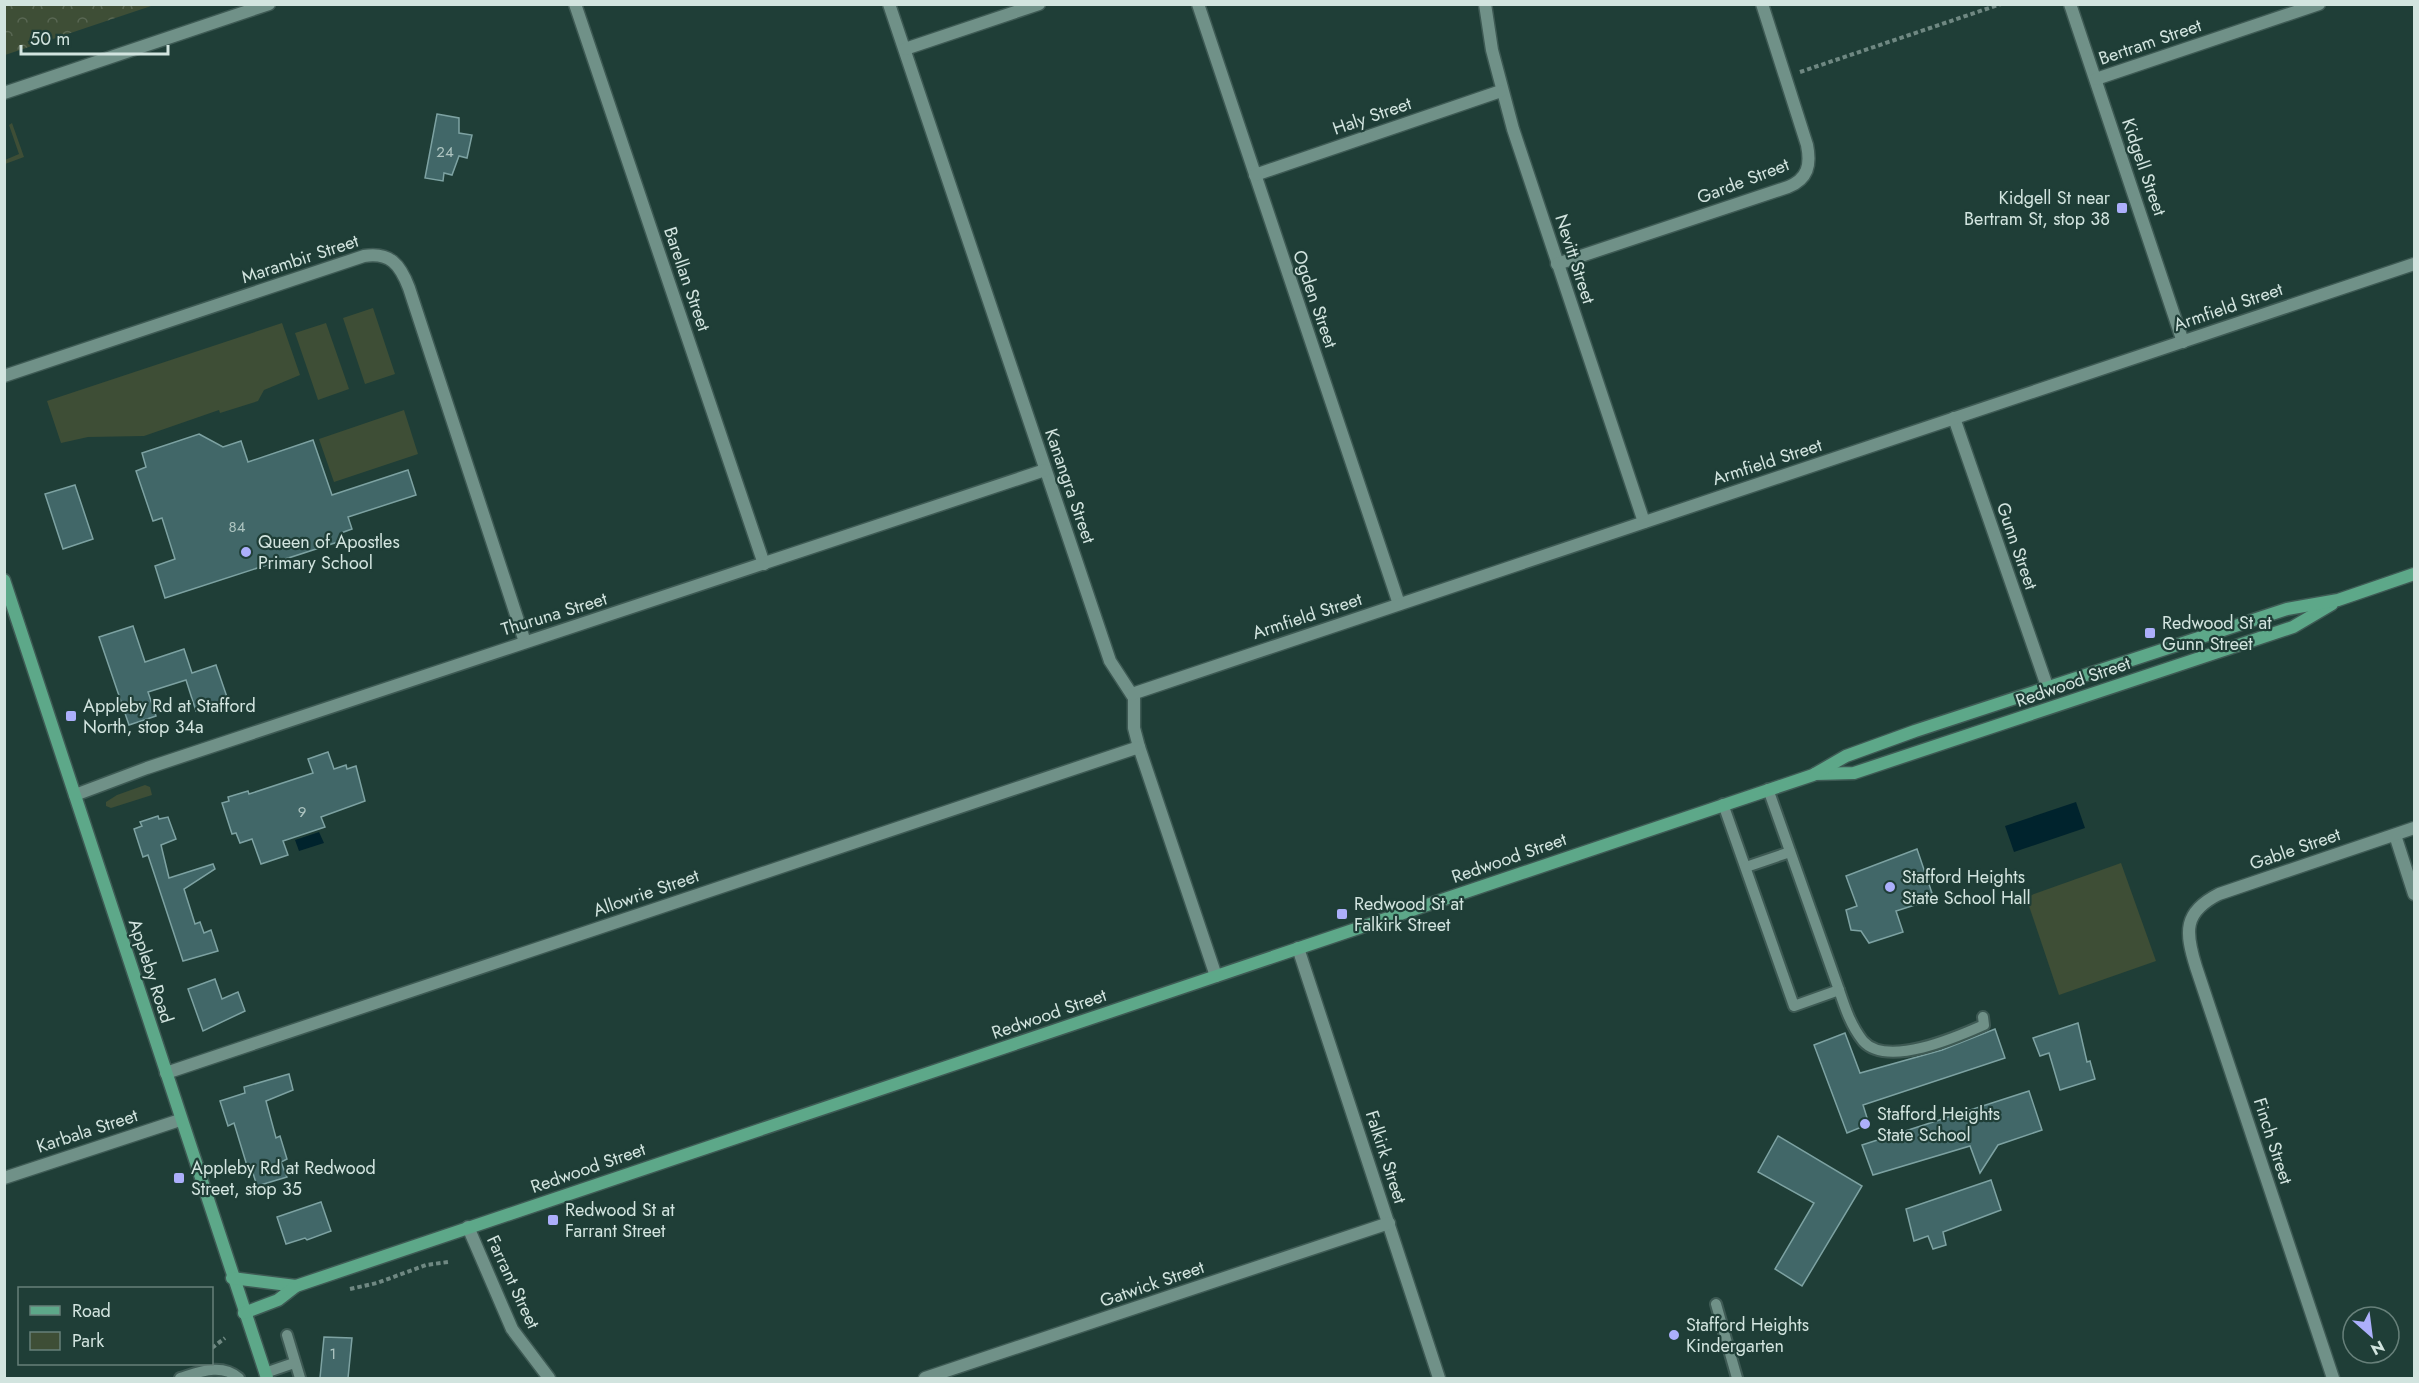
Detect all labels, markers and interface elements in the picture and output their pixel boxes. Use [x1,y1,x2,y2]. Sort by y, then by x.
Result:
street label: Bertram Street [2095,12,2205,72]
scale bar [21,18,168,56]
text: 50 m [30,26,70,52]
street label: Haly Street [1329,90,1416,142]
street label: Kidgell Street [2115,115,2173,220]
house number: 24 [436,141,454,163]
street label: Garde Street [1693,151,1793,210]
place label: Kidgell St near Bertram St, stop 38 [1964,185,2111,232]
marker: Kidgell St near Bertram St, stop 38 [2115,201,2129,215]
street label: Nevitt Street [1548,211,1602,308]
street label: Barellan Street [657,223,717,335]
street label: Marambir Street [238,228,362,290]
street label: Ogden Street [1286,247,1344,352]
street label: Armfield Street [2170,276,2287,338]
street label: Kanangra Street [1038,425,1102,548]
street label: Armfield Street [1709,432,1826,492]
street label: Gunn Street [1990,499,2044,594]
house number: 84 [229,516,246,538]
place label: Queen of Apostles Primary School [258,529,400,576]
marker: Queen of Apostles Primary School [239,545,253,559]
street label: Thuruna Street [498,585,611,642]
street label: Armfield Street [1249,586,1366,646]
place label: Redwood St at Gunn Street [2162,610,2272,657]
marker: Redwood St at Gunn Street [2143,626,2157,640]
street label: Redwood Street [2012,650,2135,714]
place label: Appleby Rd at Stafford North, stop 34a [83,693,256,740]
marker: Appleby Rd at Stafford North, stop 34a [64,709,78,723]
house number: 9 [298,801,306,823]
street label: Gable Street [2246,821,2345,877]
street label: Redwood Street [1448,826,1571,890]
street label: Allowrie Street [590,863,703,923]
place label: Stafford Heights State School Hall [1902,864,2031,911]
marker: Stafford Heights State School Hall [1883,880,1897,894]
place label: Redwood St at Falkirk Street [1354,891,1464,938]
marker: Redwood St at Falkirk Street [1335,907,1349,921]
street label: Appleby Road [122,916,180,1026]
street label: Redwood Street [988,982,1111,1046]
street label: Finch Street [2247,1094,2299,1188]
place label: Stafford Heights State School [1877,1101,2000,1148]
street label: Karbala Street [33,1102,142,1160]
street label: Falkirk Street [1359,1107,1413,1207]
marker: Stafford Heights State School [1858,1117,1872,1131]
street label: Redwood Street [527,1136,650,1200]
place label: Appleby Rd at Redwood Street, stop 35 [191,1155,376,1202]
marker: Appleby Rd at Redwood Street, stop 35 [172,1171,186,1185]
place label: Redwood St at Farrant Street [565,1197,675,1244]
marker: Redwood St at Farrant Street [546,1213,560,1227]
street label: Farrant Street [480,1231,546,1334]
street label: Gatwick Street [1096,1254,1208,1314]
legend [18,1287,213,1365]
text: Road [72,1298,111,1324]
north arrow [2341,1305,2401,1365]
place label: Stafford Heights Kindergarten [1686,1312,1809,1359]
text: Park [72,1328,104,1354]
marker: Stafford Heights Kindergarten [1667,1328,1681,1342]
text: N [2367,1335,2389,1361]
house number: 1 [330,1343,336,1365]

